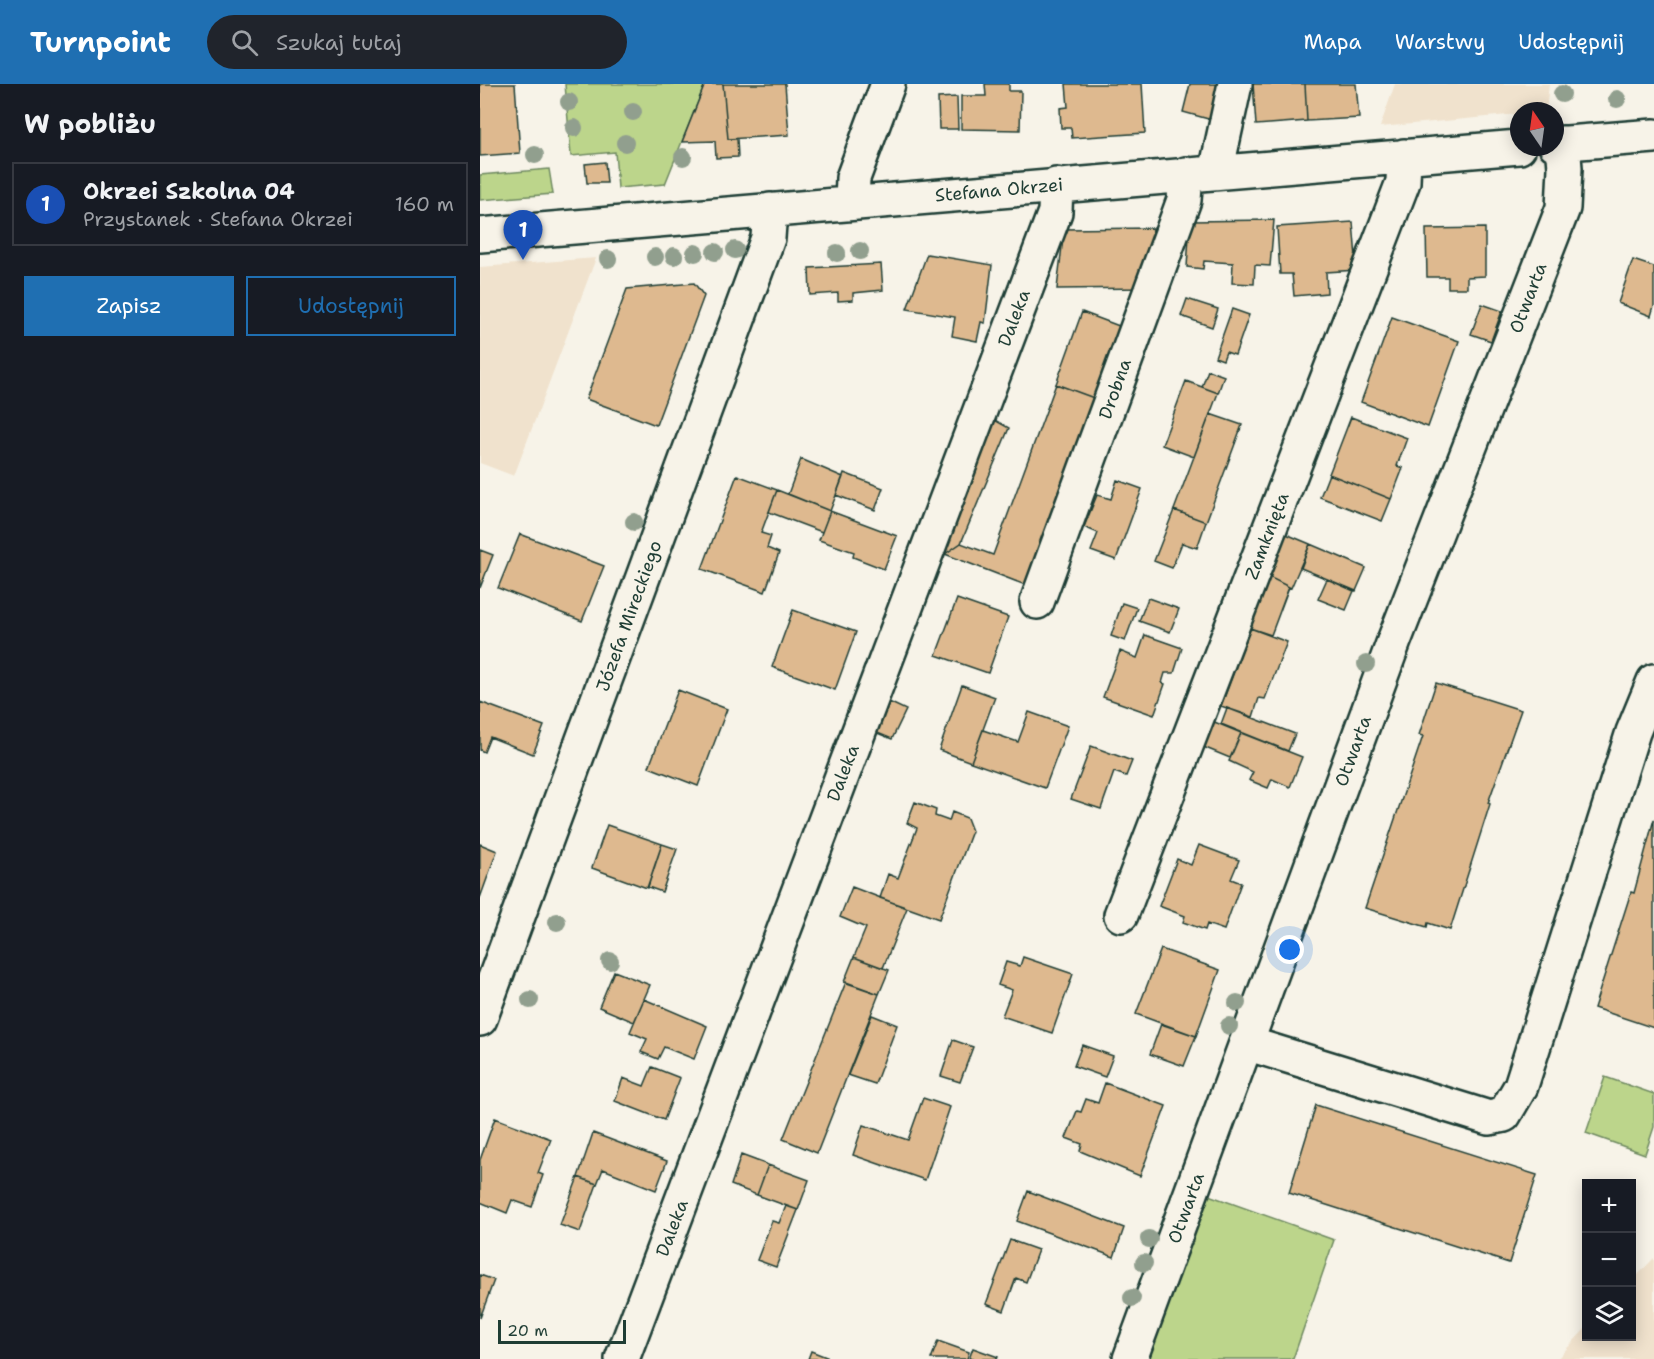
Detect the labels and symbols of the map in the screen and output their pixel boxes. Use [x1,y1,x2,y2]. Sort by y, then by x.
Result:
north arrow [1510,102,1564,156]
street label: Stefana Okrzei [934,172,1064,208]
pin: 1 [504,210,543,260]
street label: Otwarta [1504,259,1552,337]
street label: Daleka [992,286,1036,350]
street label: Drobna [1093,355,1137,423]
street label: Zamknięta [1239,489,1295,583]
street label: Józefa Mireckiego [591,537,667,695]
street label: Otwarta [1329,712,1377,790]
street label: Daleka [821,741,865,805]
your location [1275,935,1304,964]
street label: Otwarta [1162,1169,1210,1247]
street label: Daleka [650,1196,694,1260]
scale bar [498,1317,626,1344]

